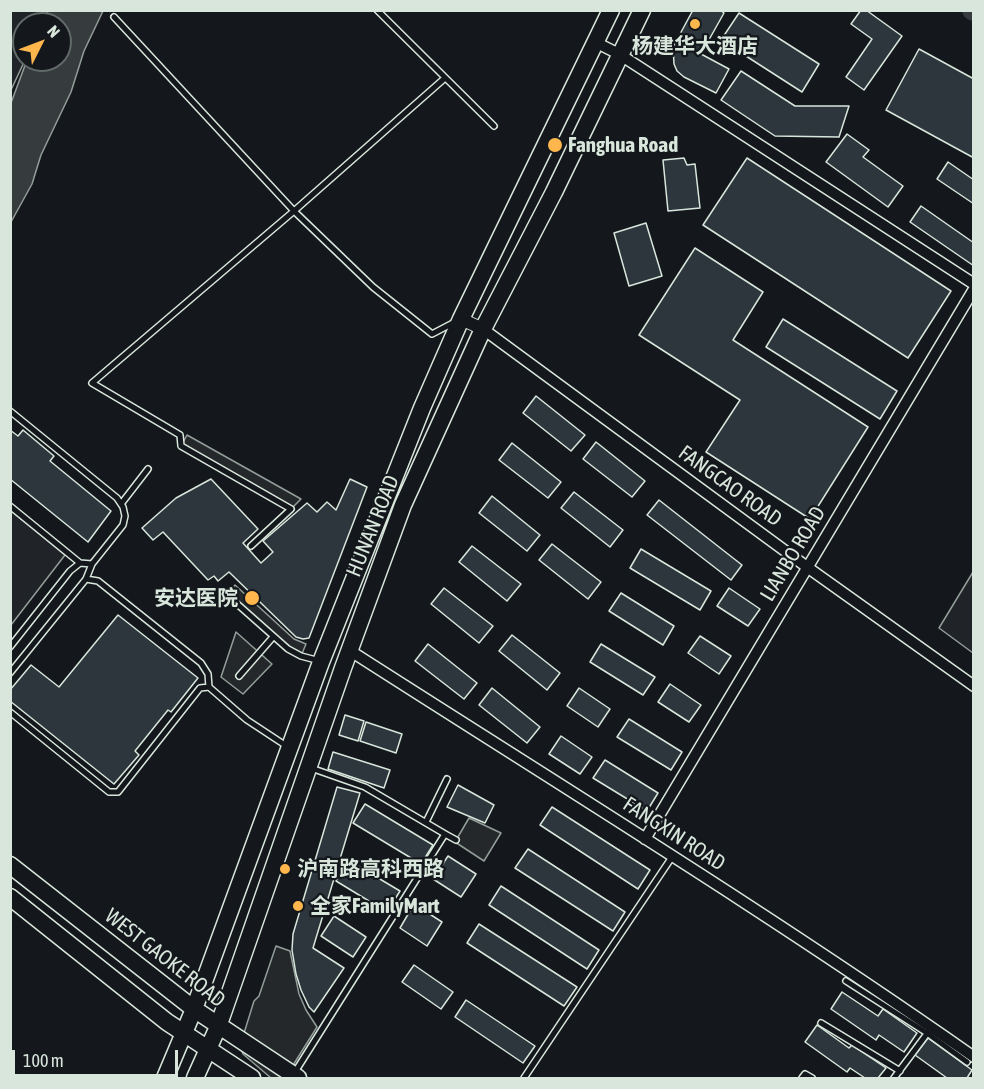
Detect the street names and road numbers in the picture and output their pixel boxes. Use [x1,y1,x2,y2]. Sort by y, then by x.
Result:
street label: FANGCAO ROAD [674,440,786,532]
street label: HUNAN ROAD [341,472,405,580]
street label: LIANBO ROAD [755,502,831,606]
street label: FANGXIN ROAD [618,792,730,876]
street label: WEST GAOKE ROAD [100,903,230,1013]

